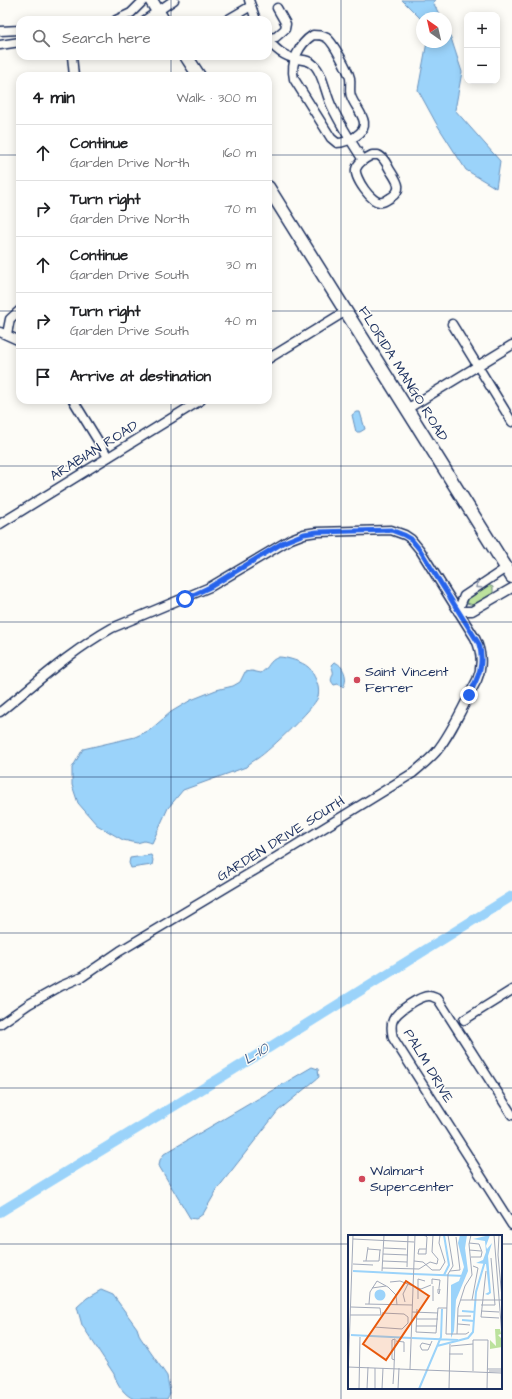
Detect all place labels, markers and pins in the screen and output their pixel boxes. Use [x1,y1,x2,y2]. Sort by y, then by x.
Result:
place label: Saint Vincent Ferrer [365,662,449,698]
marker: Saint Vincent Ferrer [352,675,362,685]
place label: Walmart Supercenter [370,1161,454,1197]
marker: Walmart Supercenter [357,1174,367,1184]

